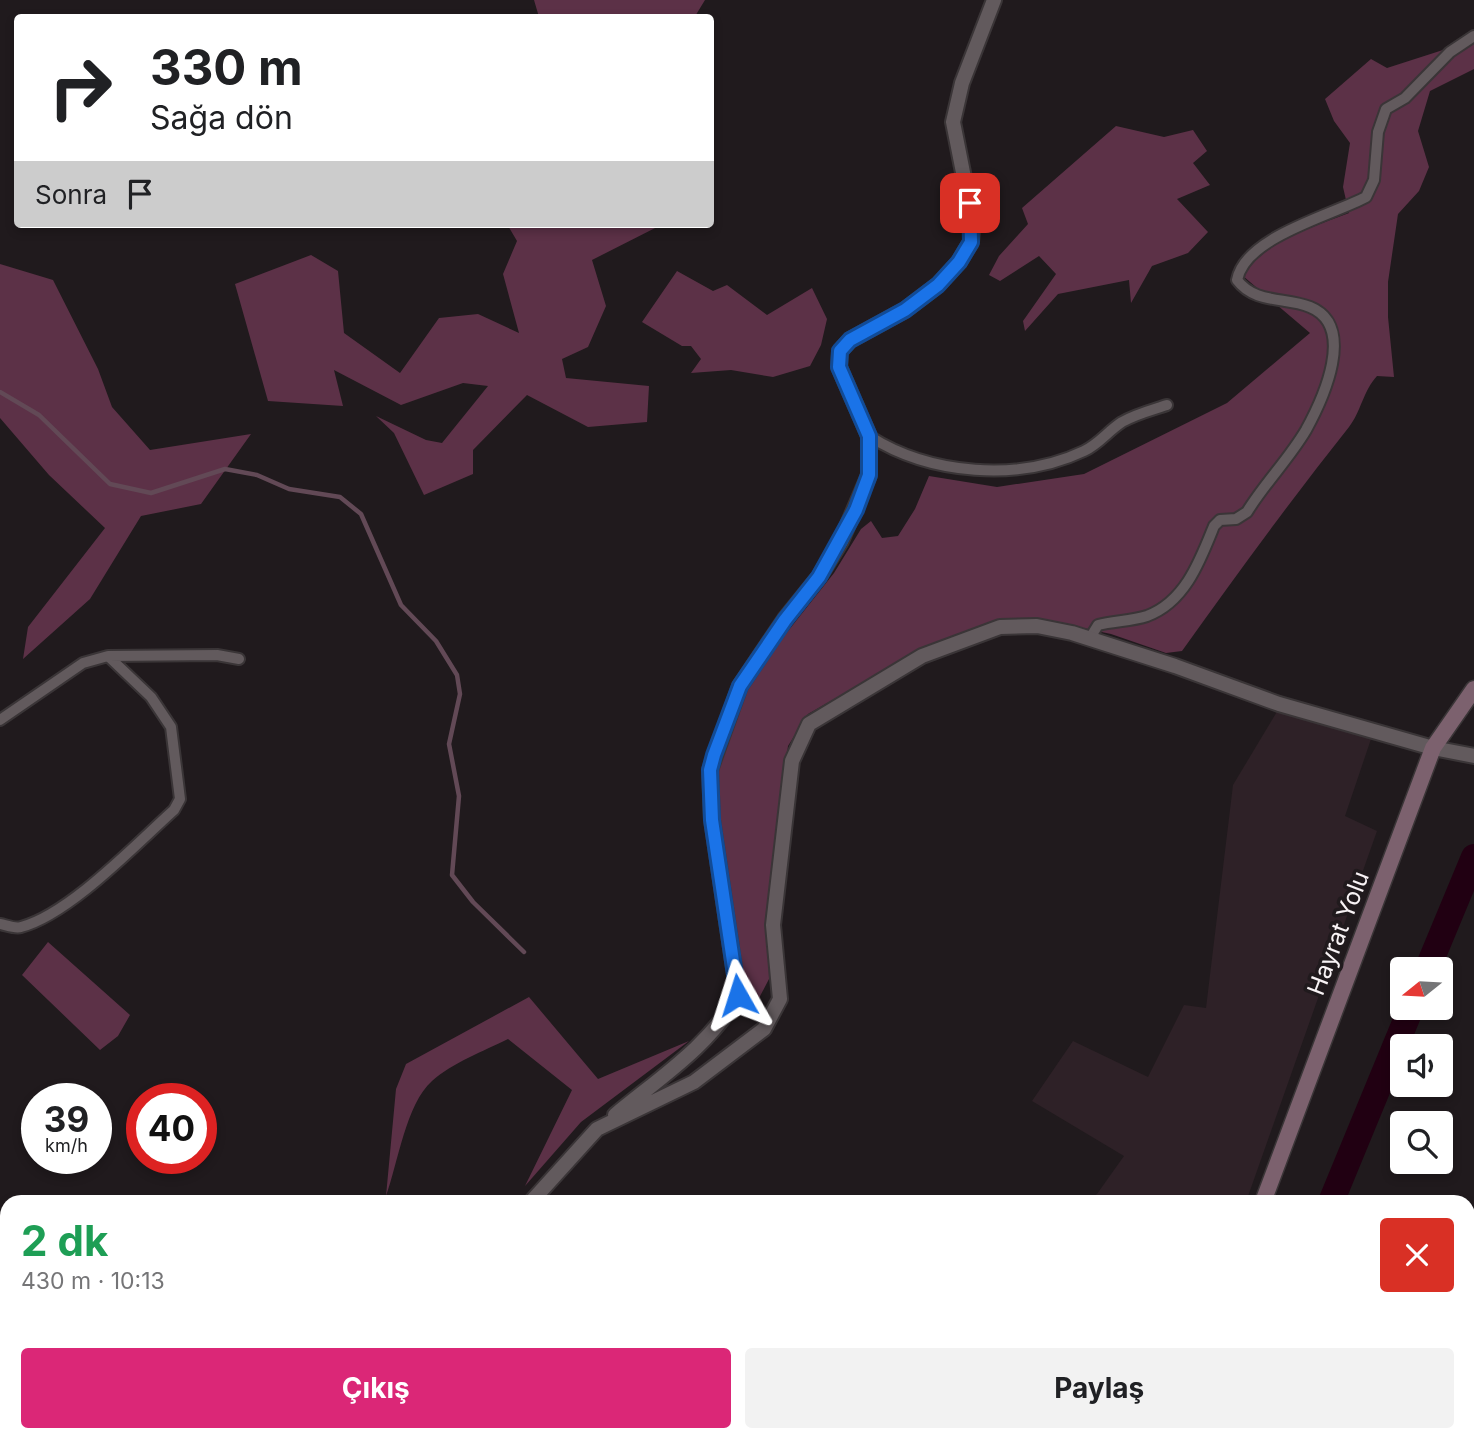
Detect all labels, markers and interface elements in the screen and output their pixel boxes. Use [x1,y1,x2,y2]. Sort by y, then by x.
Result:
text: 330 m [150,38,303,97]
icon: right [35,42,126,133]
text: Sağa dön [150,98,293,137]
pin [940,173,1000,233]
icon: arrive [121,175,159,213]
text: Sonra [35,179,107,210]
icon: arrive [951,184,989,222]
street label: Hayrat Yolu [1301,867,1375,999]
north arrow [1390,957,1452,1020]
map controls [1390,957,1453,1174]
position arrow [701,958,775,1032]
button: sound [1390,1034,1453,1097]
speed limit sign: 40 [126,1083,217,1174]
text: 39 [44,1098,89,1140]
button: search [1390,1111,1453,1174]
text: km/h [45,1135,88,1156]
text: 2 dk [21,1215,108,1266]
button: close [1380,1218,1454,1292]
text: 430 m · 10:13 [21,1267,165,1295]
button: Çıkış [21,1348,731,1428]
button: Paylaş [745,1348,1454,1428]

